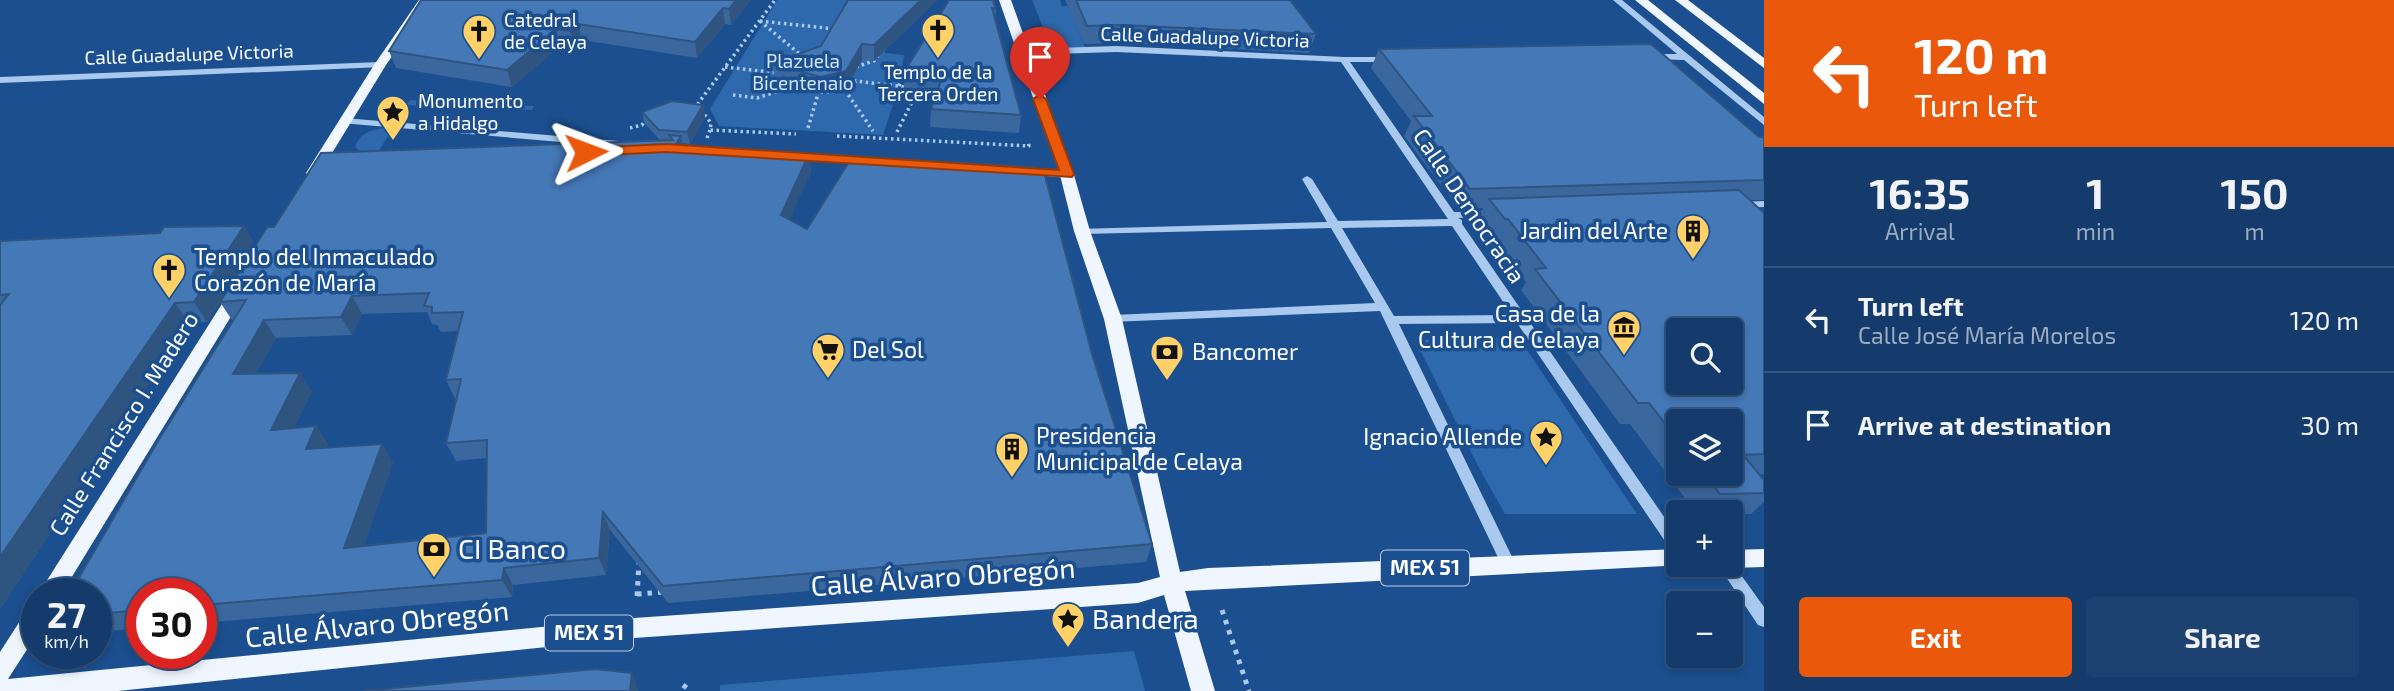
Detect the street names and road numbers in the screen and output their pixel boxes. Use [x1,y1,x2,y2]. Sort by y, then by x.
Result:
street label: Calle Guadalupe Victoria [1100,21,1310,52]
street label: Calle Guadalupe Victoria [84,38,294,69]
street label: Calle Democracia [1408,123,1532,288]
street label: Calle Francisco I. Madero [43,306,204,541]
street label: Calle Álvaro Obregón [810,550,1076,602]
road number: MEX 51 [1381,550,1469,586]
street label: Calle Álvaro Obregón [243,592,510,654]
road number: MEX 51 [545,616,633,650]

